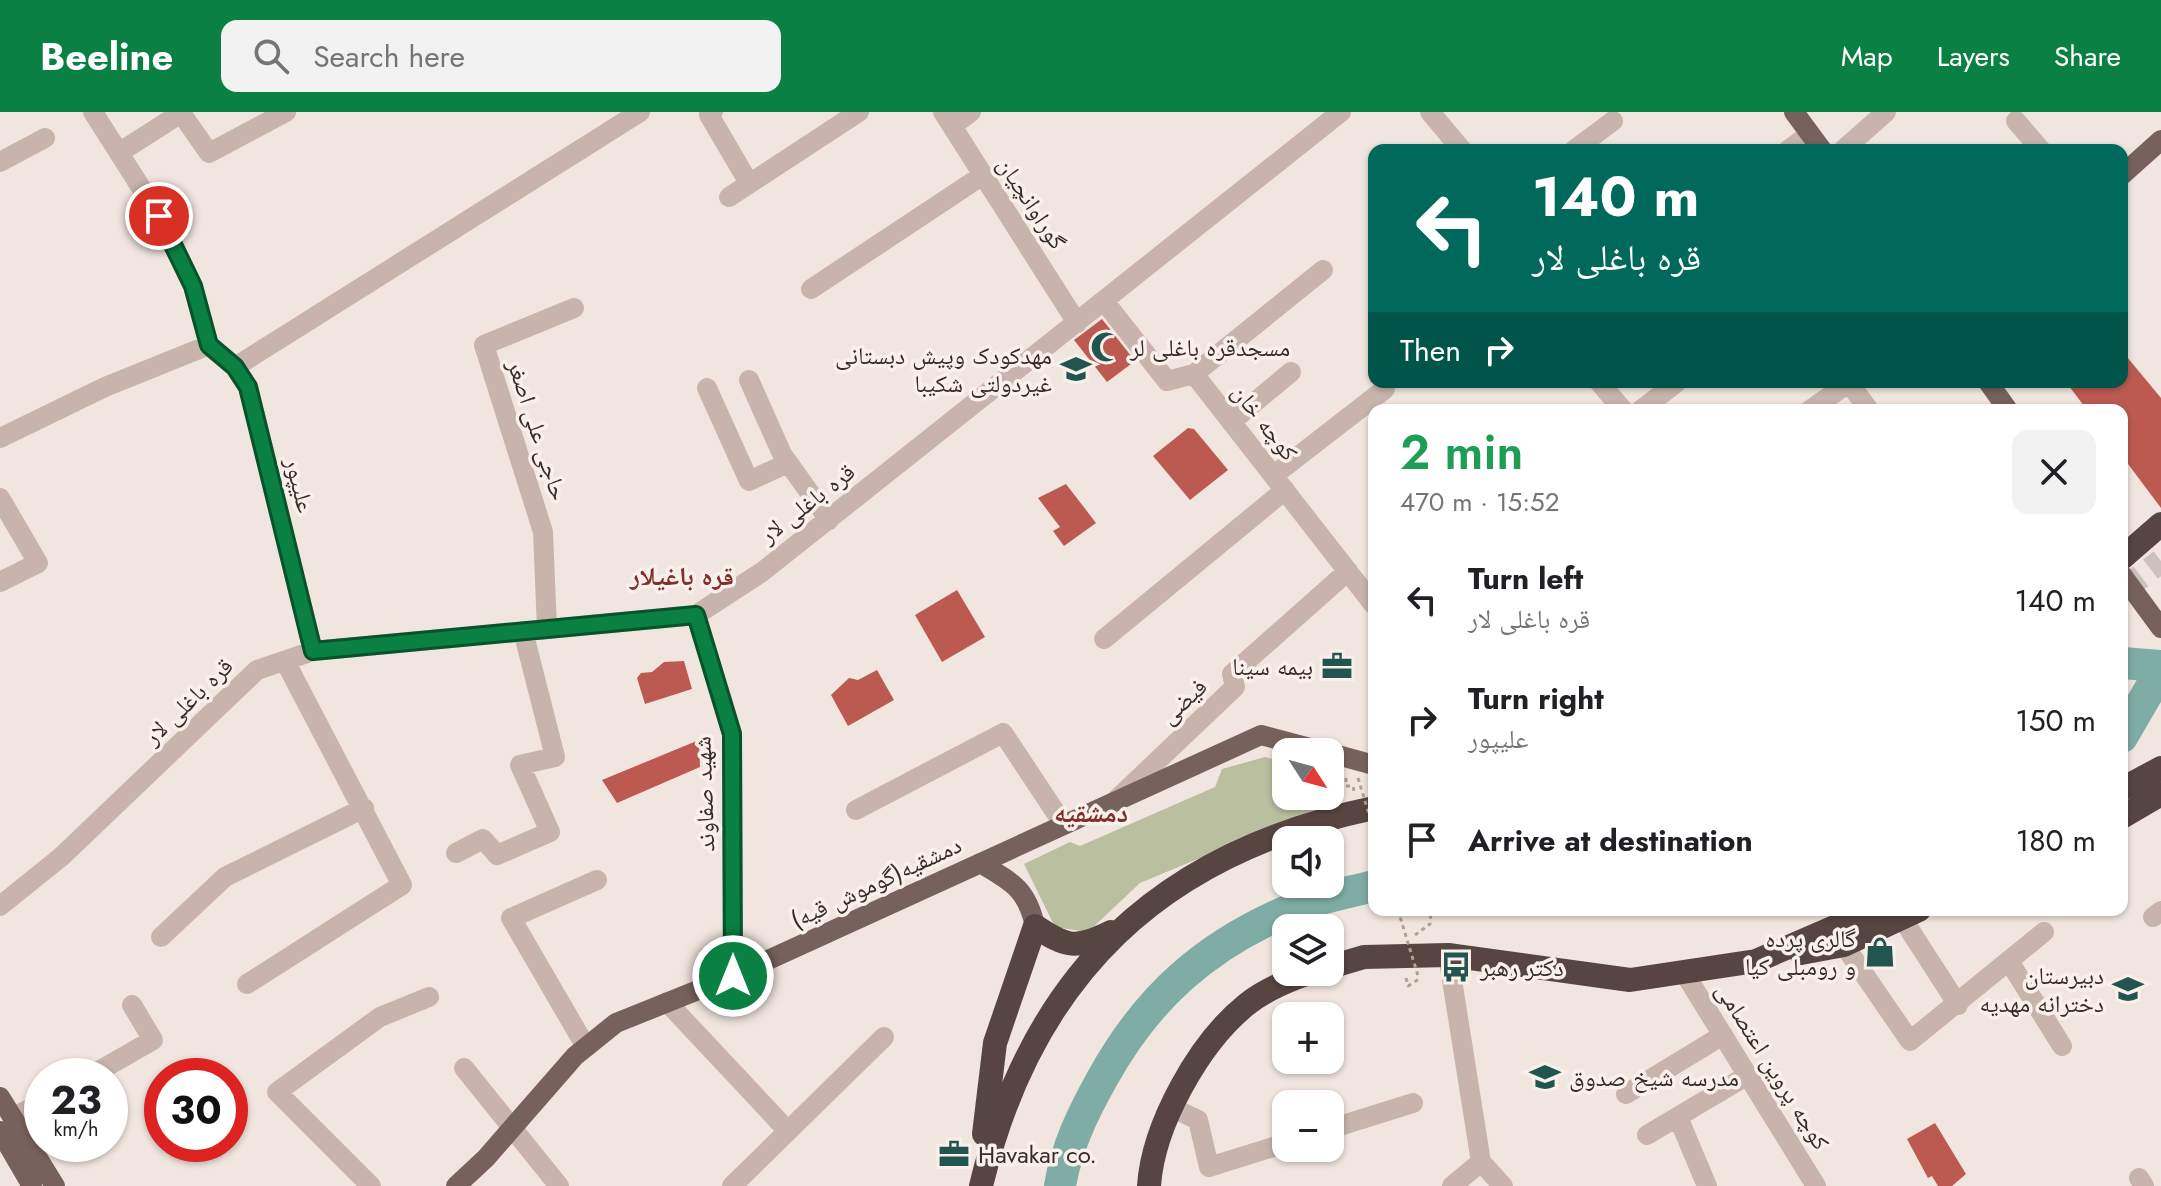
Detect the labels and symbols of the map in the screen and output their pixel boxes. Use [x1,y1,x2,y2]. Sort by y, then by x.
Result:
street label: گوراوانچیان [989,150,1075,256]
pin [125,182,193,250]
mosque icon: مسجدقره باغلی لر [1089,330,1123,364]
place label: مسجدقره باغلی لر [1129,330,1290,365]
place label: مهدکودک وپیش دبستانی غیردولتی شکیبا [835,338,1052,401]
school or university icon: مهدکودک وپیش دبستانی غیردولتی شکیبا [1059,352,1093,386]
street label: حاجی علی اصغر [498,354,577,505]
street label: کوچه خان [1224,376,1306,468]
street label: علیپور [276,453,324,516]
street label: قره باغلی لار [751,454,862,552]
district label: قره باغیلار [629,557,734,595]
street label: قره باغلی لار [135,649,241,753]
place label: بیمه سینا [1232,649,1313,684]
office icon: بیمه سینا [1320,649,1354,683]
street label: فیضی [1151,670,1215,732]
street label: شهید صفاوند [684,736,724,852]
north arrow [1272,738,1344,810]
district label: دمشقیه [1054,794,1128,832]
street label: دمشقیه(گوموش قیه) [785,827,967,937]
place label: گالری پرده و رومبلی کیا [1745,921,1856,984]
position arrow [691,934,775,1018]
shop icon: گالری پرده و رومبلی کیا [1863,935,1897,969]
bus stop icon: دکتر رهبر [1439,950,1473,984]
place label: دکتر رهبر [1479,950,1564,985]
place label: دبیرستان دخترانه مهدیه [1980,958,2104,1021]
school or university icon: دبیرستان دخترانه مهدیه [2111,972,2145,1006]
street label: کوچه پروین اعتصامی [1707,975,1839,1157]
speed limit sign: 30 [144,1058,248,1162]
school or university icon: مدرسه شیخ صدوق [1528,1060,1562,1094]
place label: مدرسه شیخ صدوق [1569,1060,1739,1095]
office icon: Havakar co. [937,1137,971,1171]
place label: Havakar co. [978,1137,1097,1172]

